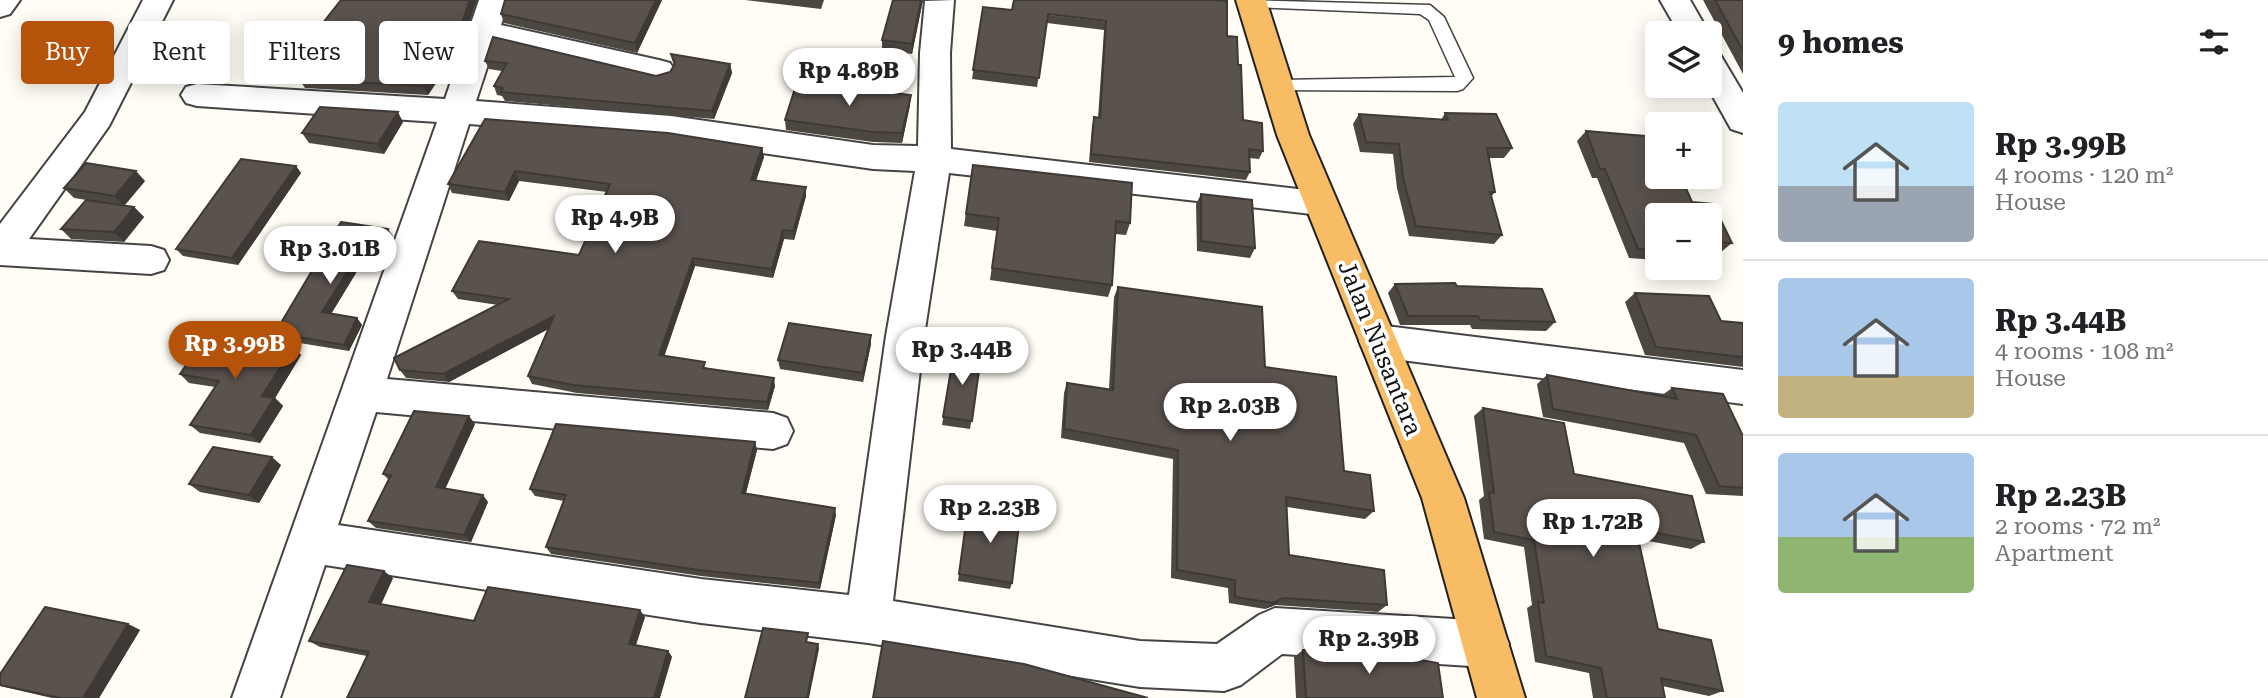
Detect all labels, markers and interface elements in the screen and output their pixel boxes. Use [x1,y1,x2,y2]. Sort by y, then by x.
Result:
chip: Buy [21,21,114,84]
chip: Rent [128,21,230,84]
chip: Filters [244,21,365,84]
chip: New [379,21,478,84]
map controls [1645,21,1722,280]
button: layers [1645,21,1722,98]
icon: filters [2195,23,2233,61]
text: 9 homes [1778,25,1904,60]
pin: Rp 4.89B [777,48,921,108]
text: Rp 4.89B [799,57,899,84]
button: + [1645,112,1722,189]
text: Rp 3.99B [1995,127,2127,162]
icon: home [1834,130,1918,214]
text: 4 rooms · 120 m² [1995,162,2173,189]
text: House [1995,189,2066,216]
pin: Rp 4.9B [550,196,680,255]
button: − [1645,203,1722,280]
text: Rp 4.9B [571,204,659,231]
pin: Rp 3.01B [258,226,402,286]
text: Rp 3.01B [280,235,380,262]
street label: Jalan Nusantara [1332,256,1428,440]
text: Rp 3.44B [1995,303,2127,338]
icon: home [1834,306,1918,390]
pin: Rp 3.99B [163,322,307,381]
pin: Rp 3.44B [890,328,1034,387]
text: Rp 3.99B [185,330,285,357]
text: Rp 3.44B [912,336,1012,363]
text: 4 rooms · 108 m² [1995,338,2173,365]
text: House [1995,365,2066,392]
pin: Rp 2.03B [1158,384,1302,443]
text: Rp 2.03B [1180,392,1280,419]
text: Rp 2.23B [1995,478,2127,513]
icon: home [1834,481,1918,565]
pin: Rp 2.23B [918,486,1062,545]
text: Rp 2.23B [940,494,1040,521]
pin: Rp 1.72B [1521,500,1665,559]
text: Rp 1.72B [1543,508,1643,535]
text: 2 rooms · 72 m² [1995,513,2161,540]
text: Apartment [1995,540,2114,567]
pin: Rp 2.39B [1297,616,1441,676]
text: Rp 2.39B [1319,625,1419,652]

